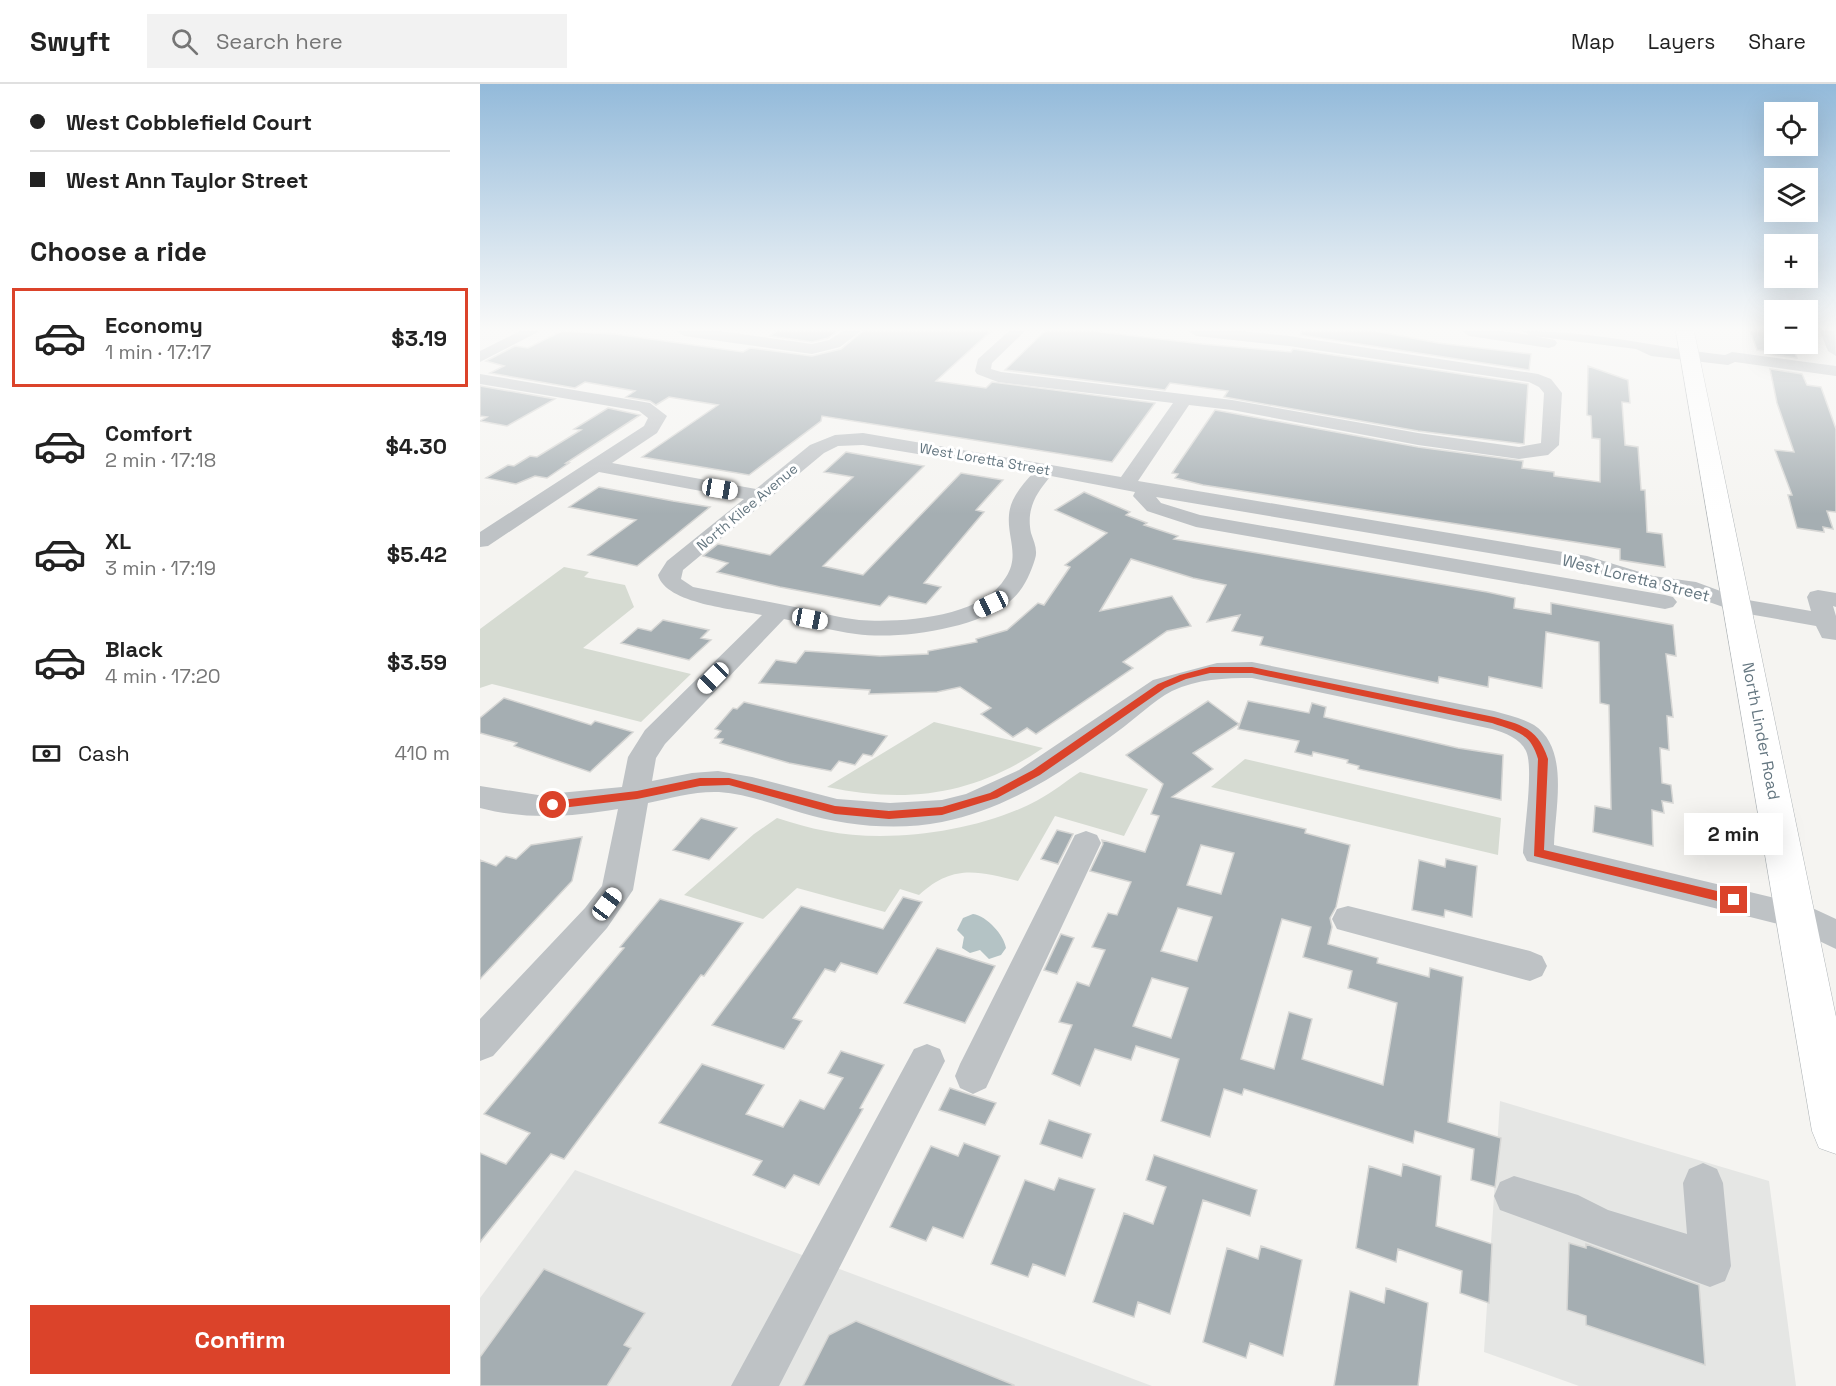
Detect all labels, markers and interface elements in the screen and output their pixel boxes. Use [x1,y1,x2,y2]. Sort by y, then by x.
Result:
search box [147,14,567,68]
text: Swyft [30,23,111,59]
icon: search [168,25,201,58]
text: Search here [216,27,343,55]
text: Map [1571,28,1615,55]
text: Layers [1648,28,1715,55]
text: Share [1748,28,1806,55]
map controls [1764,102,1818,354]
button: locate [1764,102,1818,156]
text: West Cobblefield Court [66,108,312,136]
text: West Ann Taylor Street [66,166,308,194]
button: layers [1764,168,1818,222]
text: Choose a ride [30,234,207,269]
button: + [1764,234,1818,288]
button: − [1764,300,1818,354]
icon: car [33,311,87,365]
text: Economy [105,311,203,339]
text: $3.19 [391,324,447,352]
text: 1 min · 17:17 [105,339,211,365]
icon: car [33,419,87,473]
text: Comfort [105,419,193,447]
text: $4.30 [385,432,447,460]
street label: West Loretta Street [918,439,1052,479]
text: 2 min · 17:18 [105,447,216,473]
street label: North Kilee Avenue [693,459,801,555]
car [701,477,739,501]
icon: car [33,527,87,581]
text: XL [105,527,131,555]
text: $5.42 [387,540,447,568]
street label: West Loretta Street [1560,549,1712,607]
text: 3 min · 17:19 [105,555,216,581]
car [971,588,1011,620]
car [791,607,829,631]
icon: car [33,635,87,689]
text: Black [105,635,163,663]
text: $3.59 [387,648,447,676]
car [694,659,732,697]
street label: North Linder Road [1737,661,1785,801]
text: 4 min · 17:20 [105,663,221,689]
icon: cash [30,737,63,770]
text: Cash [78,739,130,767]
text: 410 m [394,740,450,766]
route start [539,791,566,818]
callout: 2 min [1684,813,1784,855]
text: 2 min [1708,821,1759,847]
car [589,884,625,924]
route end [1720,886,1747,913]
button: Confirm [30,1305,450,1374]

